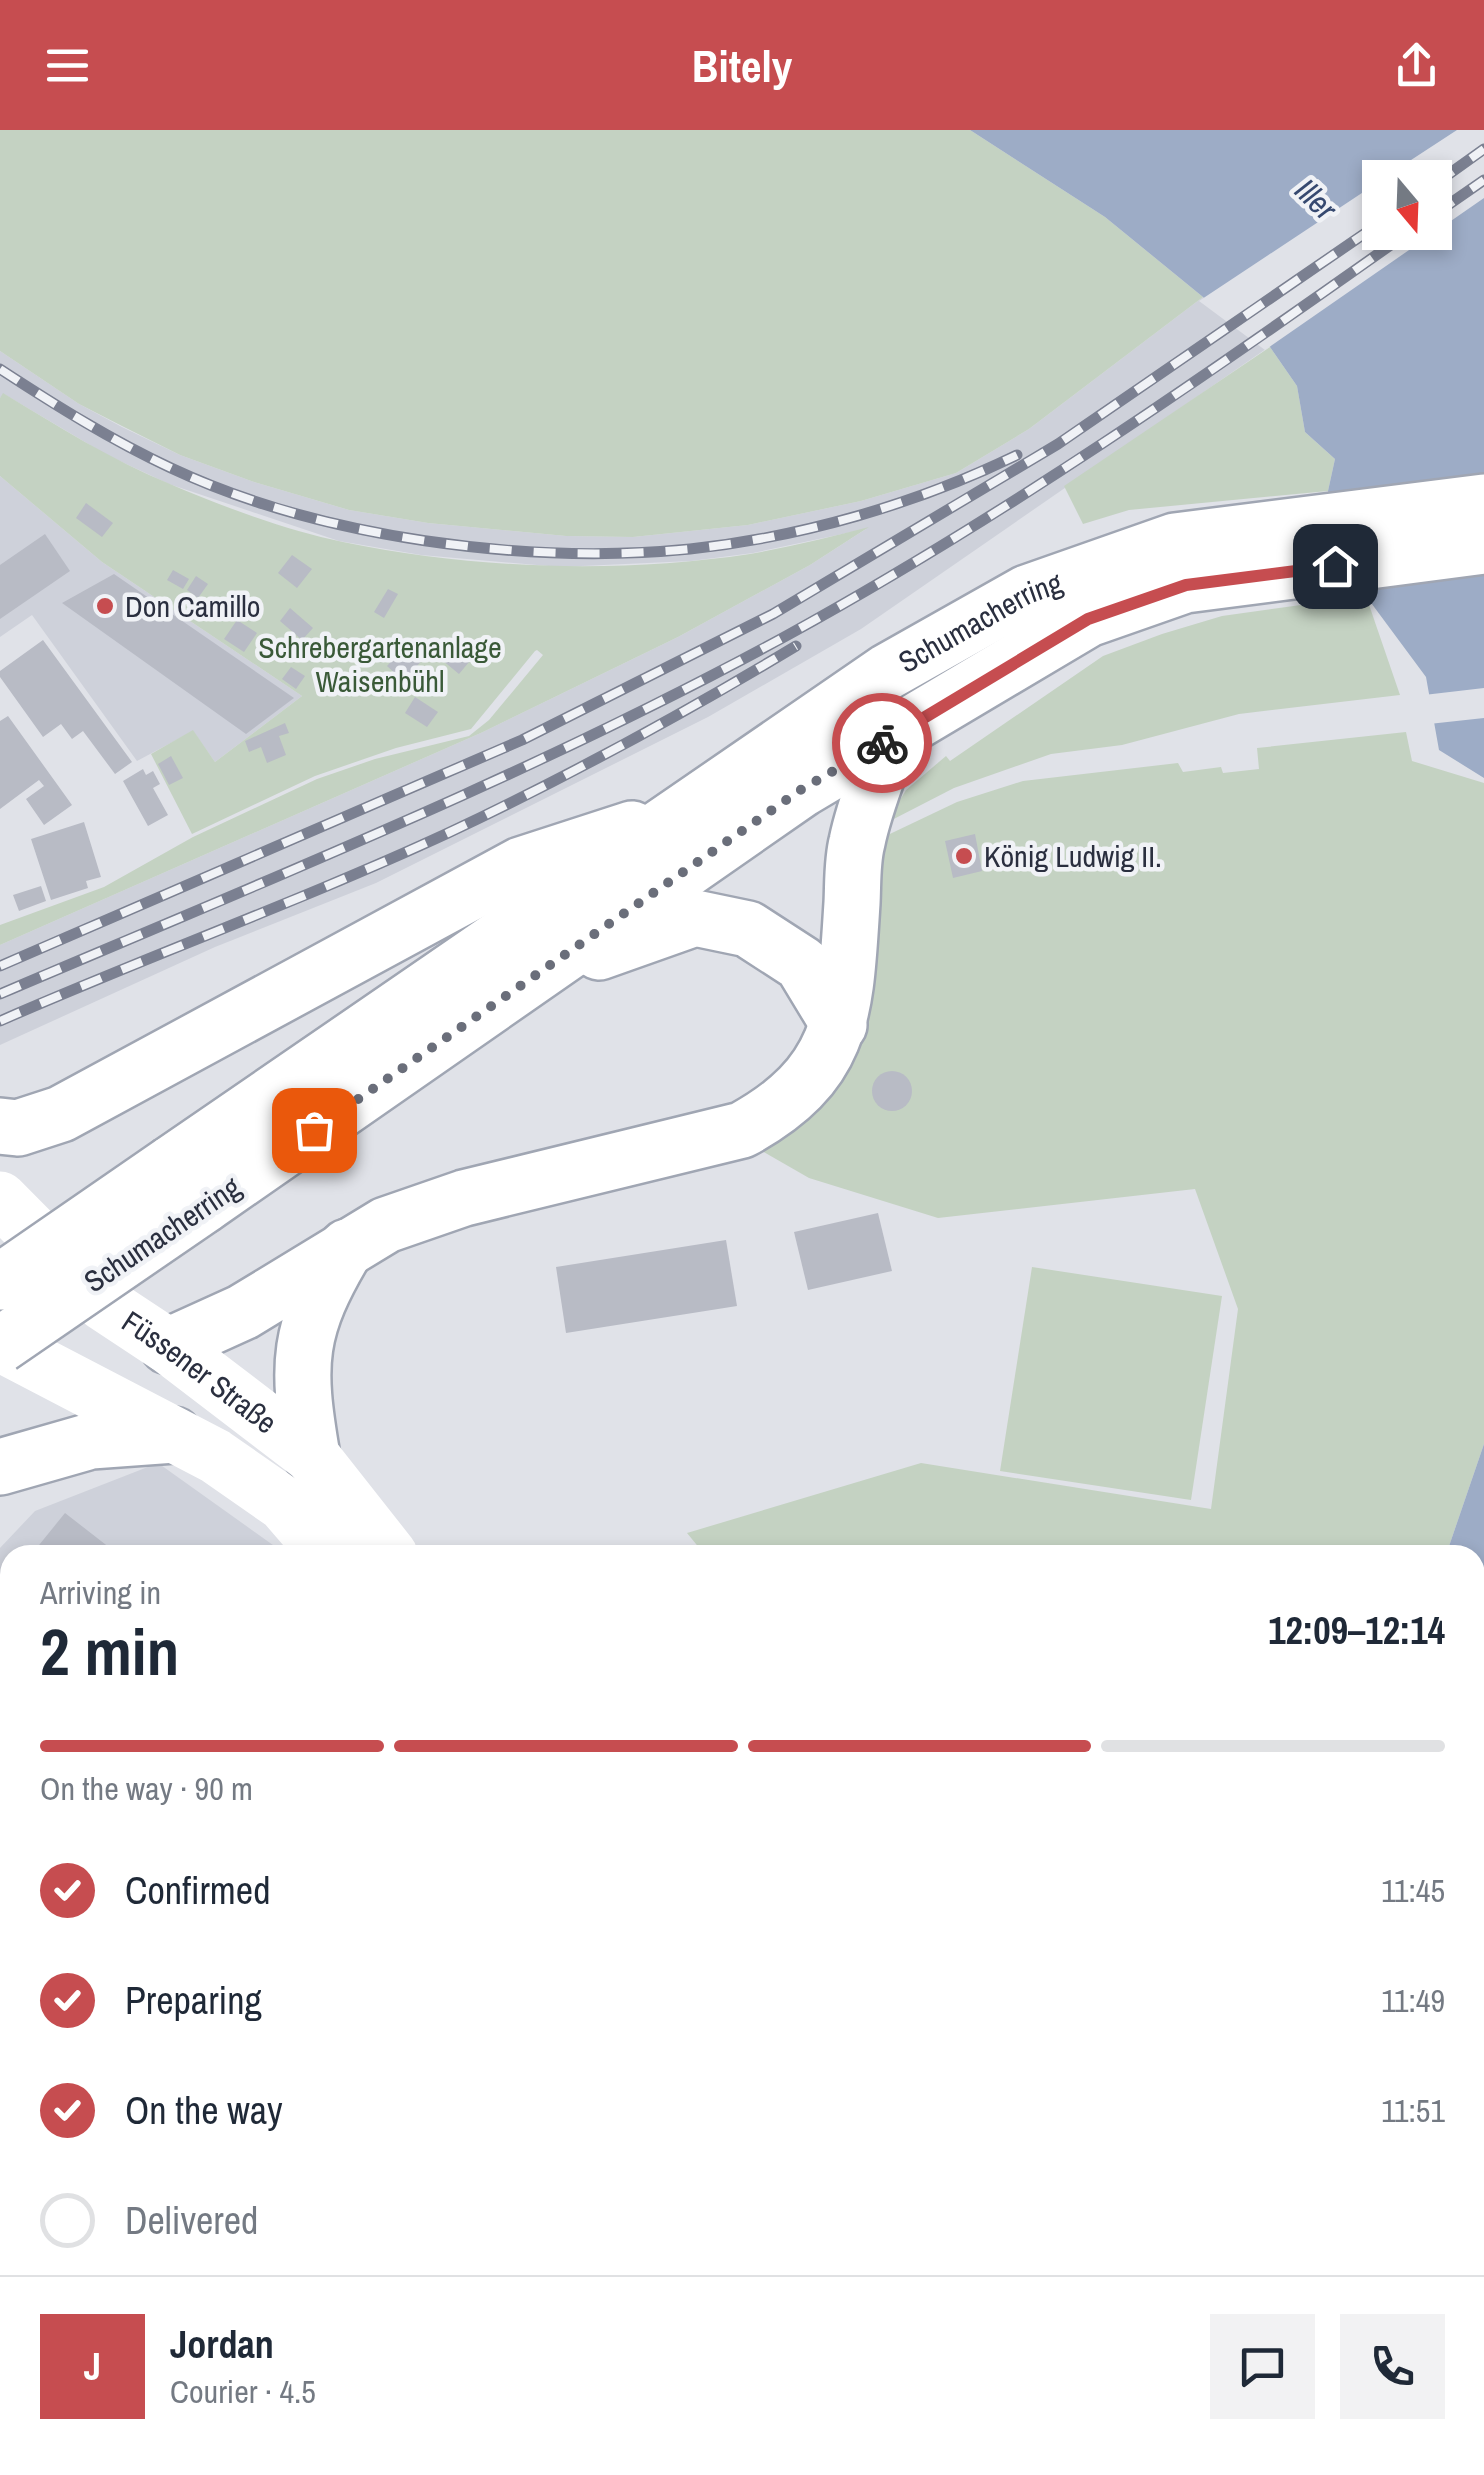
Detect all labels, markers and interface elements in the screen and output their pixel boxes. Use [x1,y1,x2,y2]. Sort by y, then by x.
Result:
text: Bitely [692,35,792,96]
icon: menu [40,38,95,93]
icon: share [1389,38,1444,93]
north arrow [1362,160,1452,250]
map controls [1362,160,1452,250]
water label: Iller [1286,169,1347,230]
pin [1293,524,1378,609]
icon: home [1308,539,1363,594]
street label: Schumacherring [891,562,1068,682]
place label: Don Camillo [125,586,260,626]
marker: Don Camillo [94,595,116,617]
park label: Schrebergartenanlage Waisenbühl [258,627,502,701]
courier [832,693,932,793]
icon: bike [855,716,910,771]
place label: König Ludwig II. [984,836,1162,876]
marker: König Ludwig II. [953,845,975,867]
pin [272,1088,357,1173]
icon: bag [287,1103,342,1158]
street label: Schumacherring [76,1167,248,1301]
street label: Füssener Straße [114,1301,285,1442]
text: Arriving in [40,1571,161,1614]
text: 12:09–12:14 [1268,1605,1445,1656]
text: 2 min [40,1608,179,1695]
text: On the way · 90 m [40,1767,253,1810]
icon: check [40,1863,95,1918]
text: Confirmed [125,1865,270,1916]
text: 11:45 [1381,1869,1445,1912]
icon: check [40,1973,95,2028]
text: Preparing [125,1975,262,2026]
text: 11:49 [1381,1979,1445,2022]
icon: check [40,2083,95,2138]
text: On the way [125,2085,283,2136]
text: 11:51 [1381,2089,1445,2132]
text: Delivered [125,2195,258,2246]
button: chat [1210,2314,1315,2419]
button: phone [1340,2314,1445,2419]
text: Jordan [170,2319,274,2370]
text: J [84,2341,101,2392]
text: Courier · 4.5 [170,2370,316,2413]

